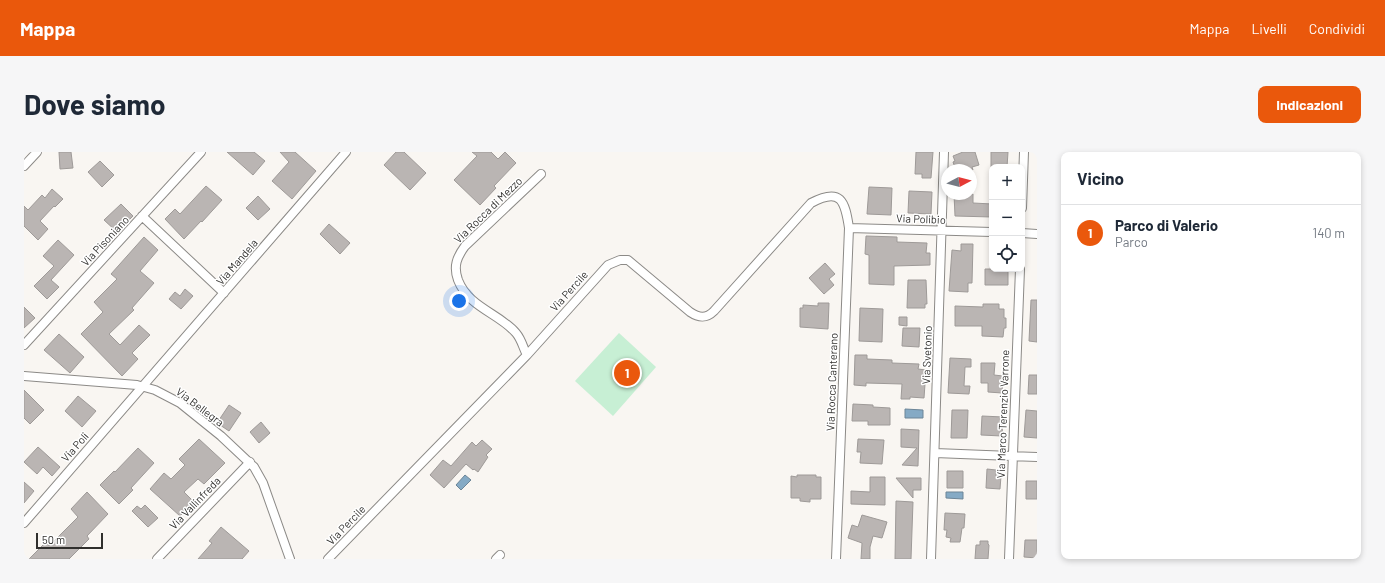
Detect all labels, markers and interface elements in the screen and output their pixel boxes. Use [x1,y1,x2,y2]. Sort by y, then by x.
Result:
text: Mappa [20,17,75,40]
text: Mappa [1190,20,1229,37]
text: Livelli [1251,20,1287,37]
text: Condividi [1309,20,1365,37]
button: Indicazioni [1258,86,1361,123]
text: Dove siamo [24,87,166,121]
north arrow [941,164,977,200]
map controls [989,164,1025,272]
button: + [989,164,1025,200]
text: Vicino [1077,168,1124,188]
street label: Via Rocca di Mezzo [451,174,524,245]
button: − [989,200,1025,236]
street label: Via Polibio [896,211,946,226]
street label: Via Pisoniano [78,213,131,268]
text: Parco di Valerio [1115,216,1218,234]
text: 1 [1088,225,1092,241]
text: 140 m [1313,225,1345,241]
text: Parco [1115,234,1148,250]
street label: Via Mandela [213,236,260,287]
button: locate [989,236,1025,272]
street label: Via Percile [547,268,590,314]
your location [449,291,469,311]
street label: Via Svetonio [919,325,934,385]
street label: Via Rocca Canterano [823,333,840,431]
street label: Via Marco Terenzio Varrone [994,349,1011,478]
pin: 1 [614,358,640,388]
street label: Via Bellegra [174,384,227,429]
street label: Via Poli [58,429,91,464]
street label: Via Vallinfreda [166,474,223,532]
street label: Via Percile [324,502,368,547]
scale bar [36,531,103,550]
text: 50 m [42,533,65,546]

